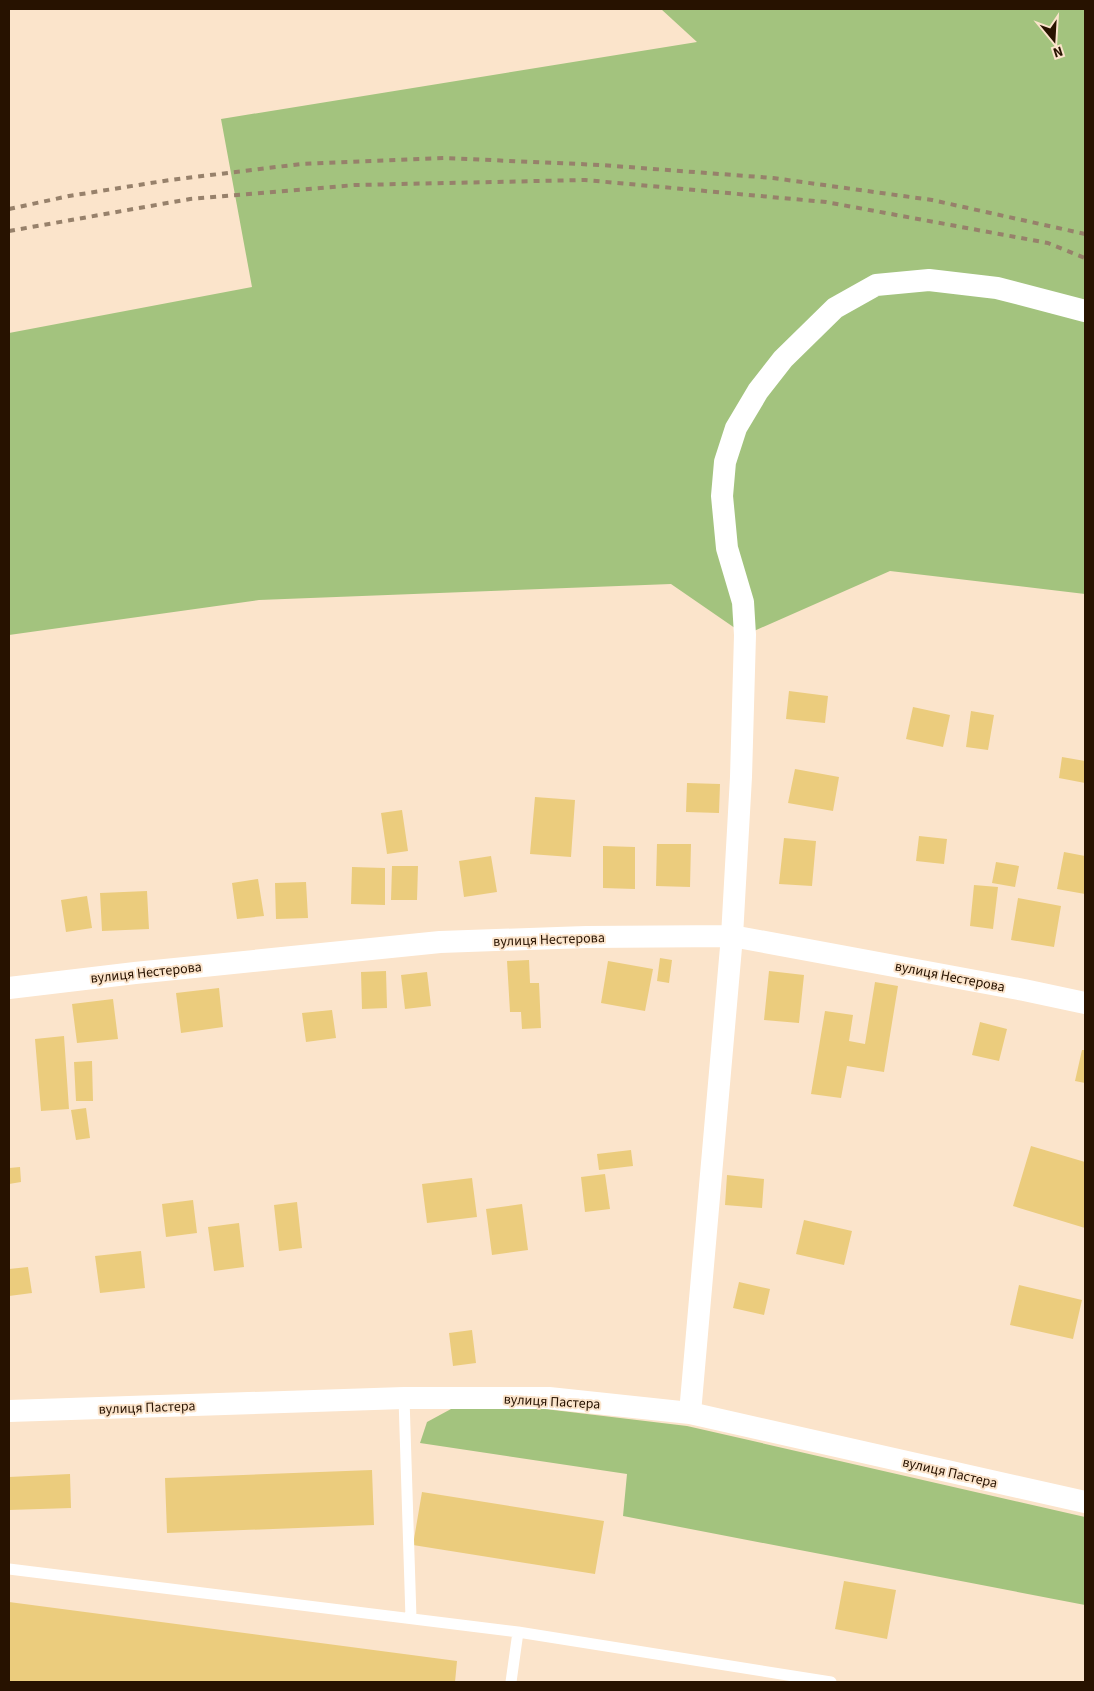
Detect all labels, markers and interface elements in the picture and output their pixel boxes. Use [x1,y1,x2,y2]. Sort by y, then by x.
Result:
north arrow [1029,15,1079,65]
text: N [1050,40,1065,62]
street label: вулиця Нестерова [493,928,605,952]
street label: вулиця Нестерова [90,957,203,989]
street label: вулиця Нестерова [893,957,1007,997]
street label: вулиця Пастера [503,1389,601,1415]
street label: вулиця Пастера [98,1396,196,1420]
street label: вулиця Пастера [900,1452,999,1494]

